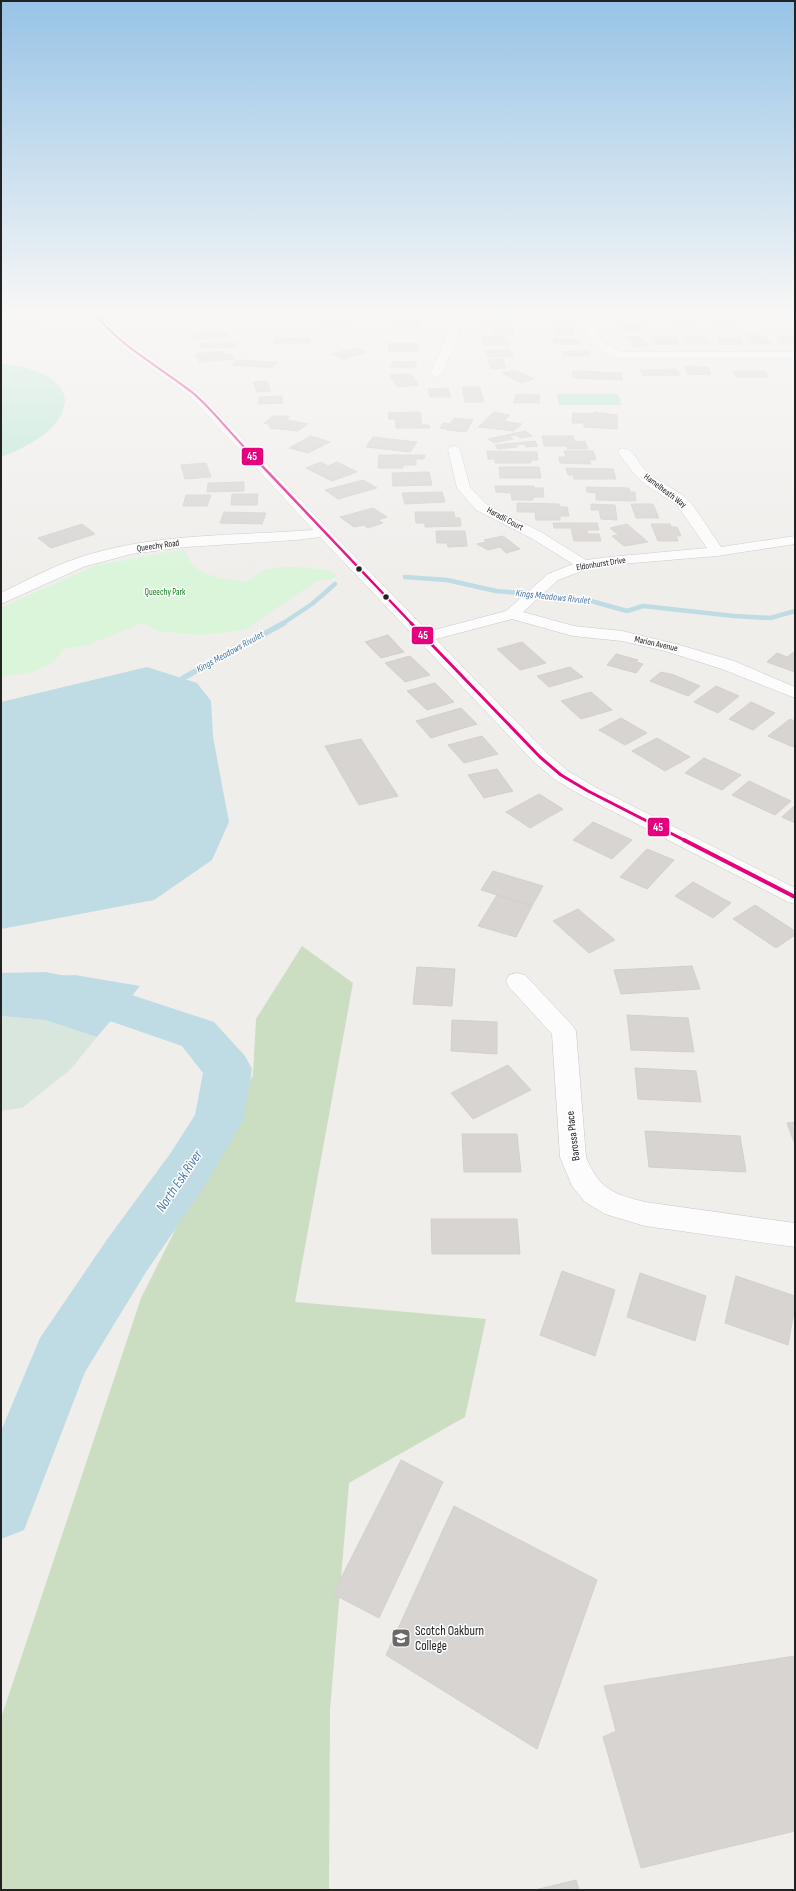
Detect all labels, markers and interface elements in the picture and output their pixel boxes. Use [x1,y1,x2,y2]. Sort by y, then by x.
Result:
line badge: 45 [241,447,264,466]
text: 45 [247,450,257,463]
street label: Hamelheath Way [641,471,689,511]
street label: Haradli Court [485,505,525,533]
street label: Queechy Road [136,538,180,554]
street label: Eldonhurst Drive [575,555,627,573]
unlabelled marker [354,564,364,574]
park label: Queechy Park [145,587,186,598]
water label: Kings Meadows Rivulet [515,587,592,607]
unlabelled marker [381,592,391,602]
line badge: 45 [411,626,434,645]
water label: Kings Meadows Rivulet [194,628,267,675]
text: 45 [418,629,428,642]
street label: Marion Avenue [633,634,679,654]
line badge: 45 [647,817,670,837]
text: 45 [653,821,663,834]
street label: Barossa Place [563,1110,583,1162]
water label: North Esk River [152,1146,206,1215]
place label: Scotch Oakburn College [415,1623,484,1654]
school or university icon: Scotch Oakburn College [390,1627,412,1649]

